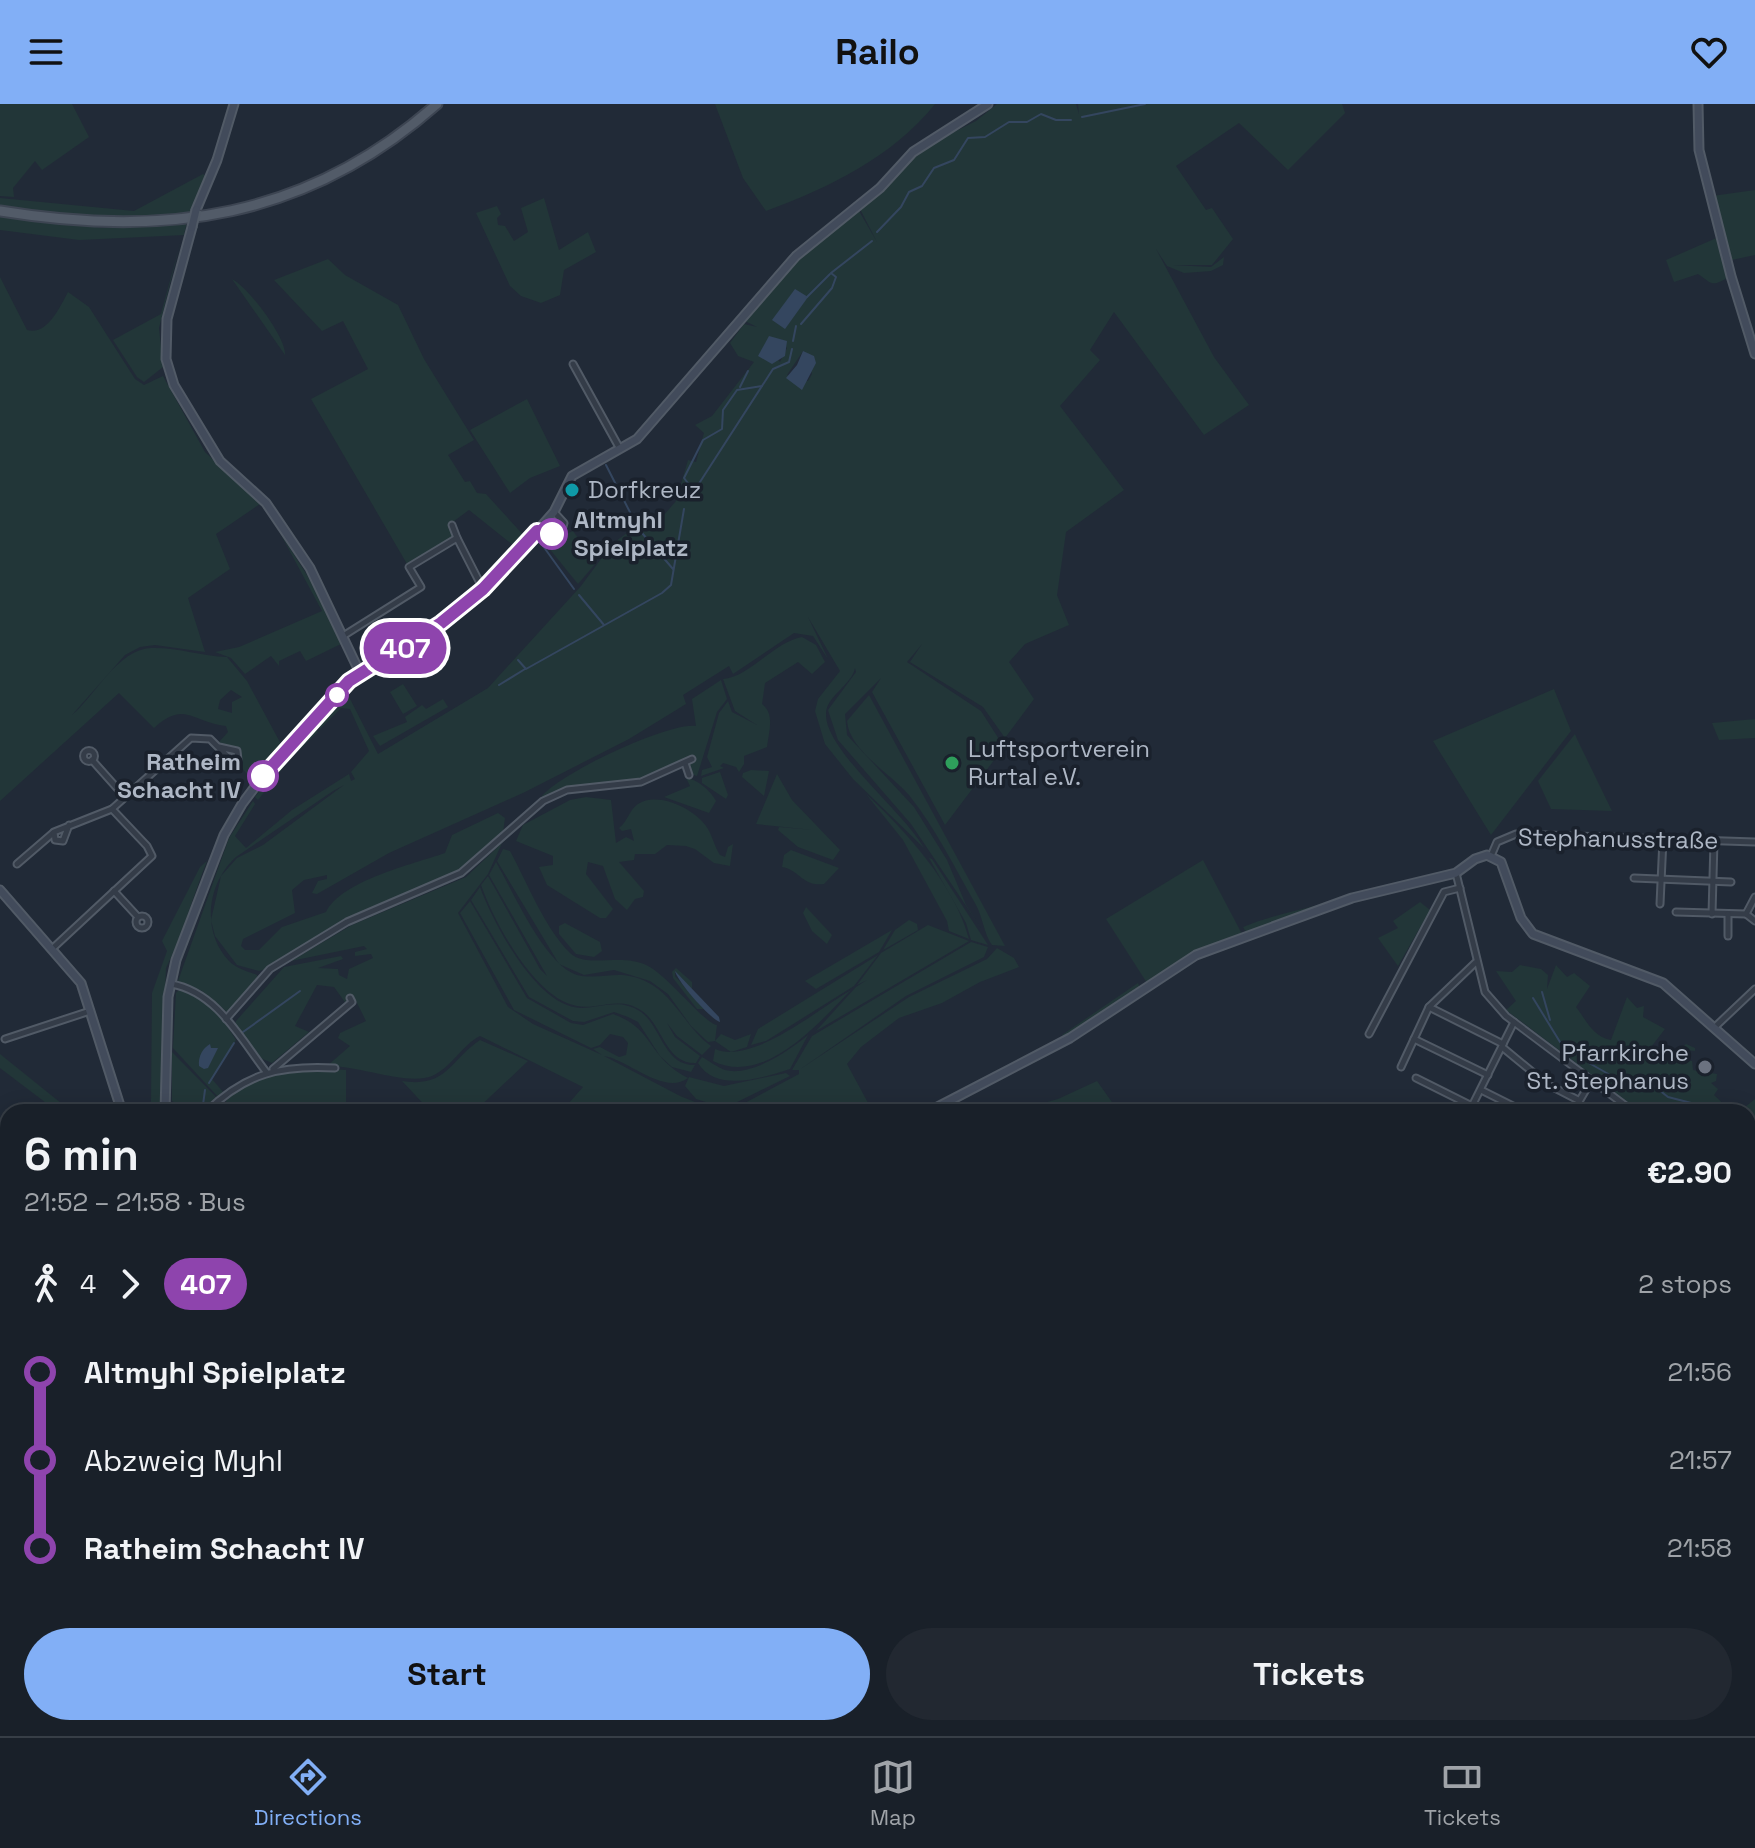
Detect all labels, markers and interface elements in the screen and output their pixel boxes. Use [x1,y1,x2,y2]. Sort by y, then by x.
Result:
text: Railo [835,29,920,75]
icon: menu [24,30,68,74]
icon: heart [1687,30,1731,74]
place label: Dorfkreuz [588,474,701,505]
marker: Dorfkreuz [563,481,581,499]
place label: Altmyhl Spielplatz [574,504,689,563]
marker: Altmyhl Spielplatz [537,519,567,549]
line badge: 407 [359,622,451,674]
text: 407 [380,630,430,666]
unlabelled marker [326,684,348,706]
place label: Luftsportverein Rurtal e.V. [968,733,1150,792]
place label: Ratheim Schacht IV [117,746,241,805]
marker: Luftsportverein Rurtal e.V. [943,754,961,772]
marker: Ratheim Schacht IV [248,761,278,791]
street label: Stephanusstraße [1518,821,1719,856]
place label: Pfarrkirche St. Stephanus [1526,1037,1689,1096]
marker: Pfarrkirche St. Stephanus [1696,1058,1714,1076]
text: 6 min [24,1127,139,1183]
text: €2.90 [1647,1153,1732,1192]
text: 21:52 – 21:58 · Bus [24,1185,246,1219]
icon: walk [24,1262,68,1306]
icon: forward [108,1262,152,1306]
text: 407 [180,1266,231,1302]
text: 4 [80,1267,96,1301]
text: 2 stops [1638,1267,1732,1301]
text: Altmyhl Spielplatz [84,1353,346,1392]
text: 21:56 [1667,1355,1732,1389]
text: Abzweig Myhl [84,1441,283,1480]
text: 21:57 [1669,1443,1732,1477]
text: Ratheim Schacht IV [84,1529,365,1568]
text: 21:58 [1667,1531,1732,1565]
button: Start [24,1628,870,1720]
button: Tickets [886,1628,1732,1720]
tab: Directions [254,1755,362,1831]
tab: Map [870,1755,916,1831]
tab: Tickets [1424,1755,1501,1831]

